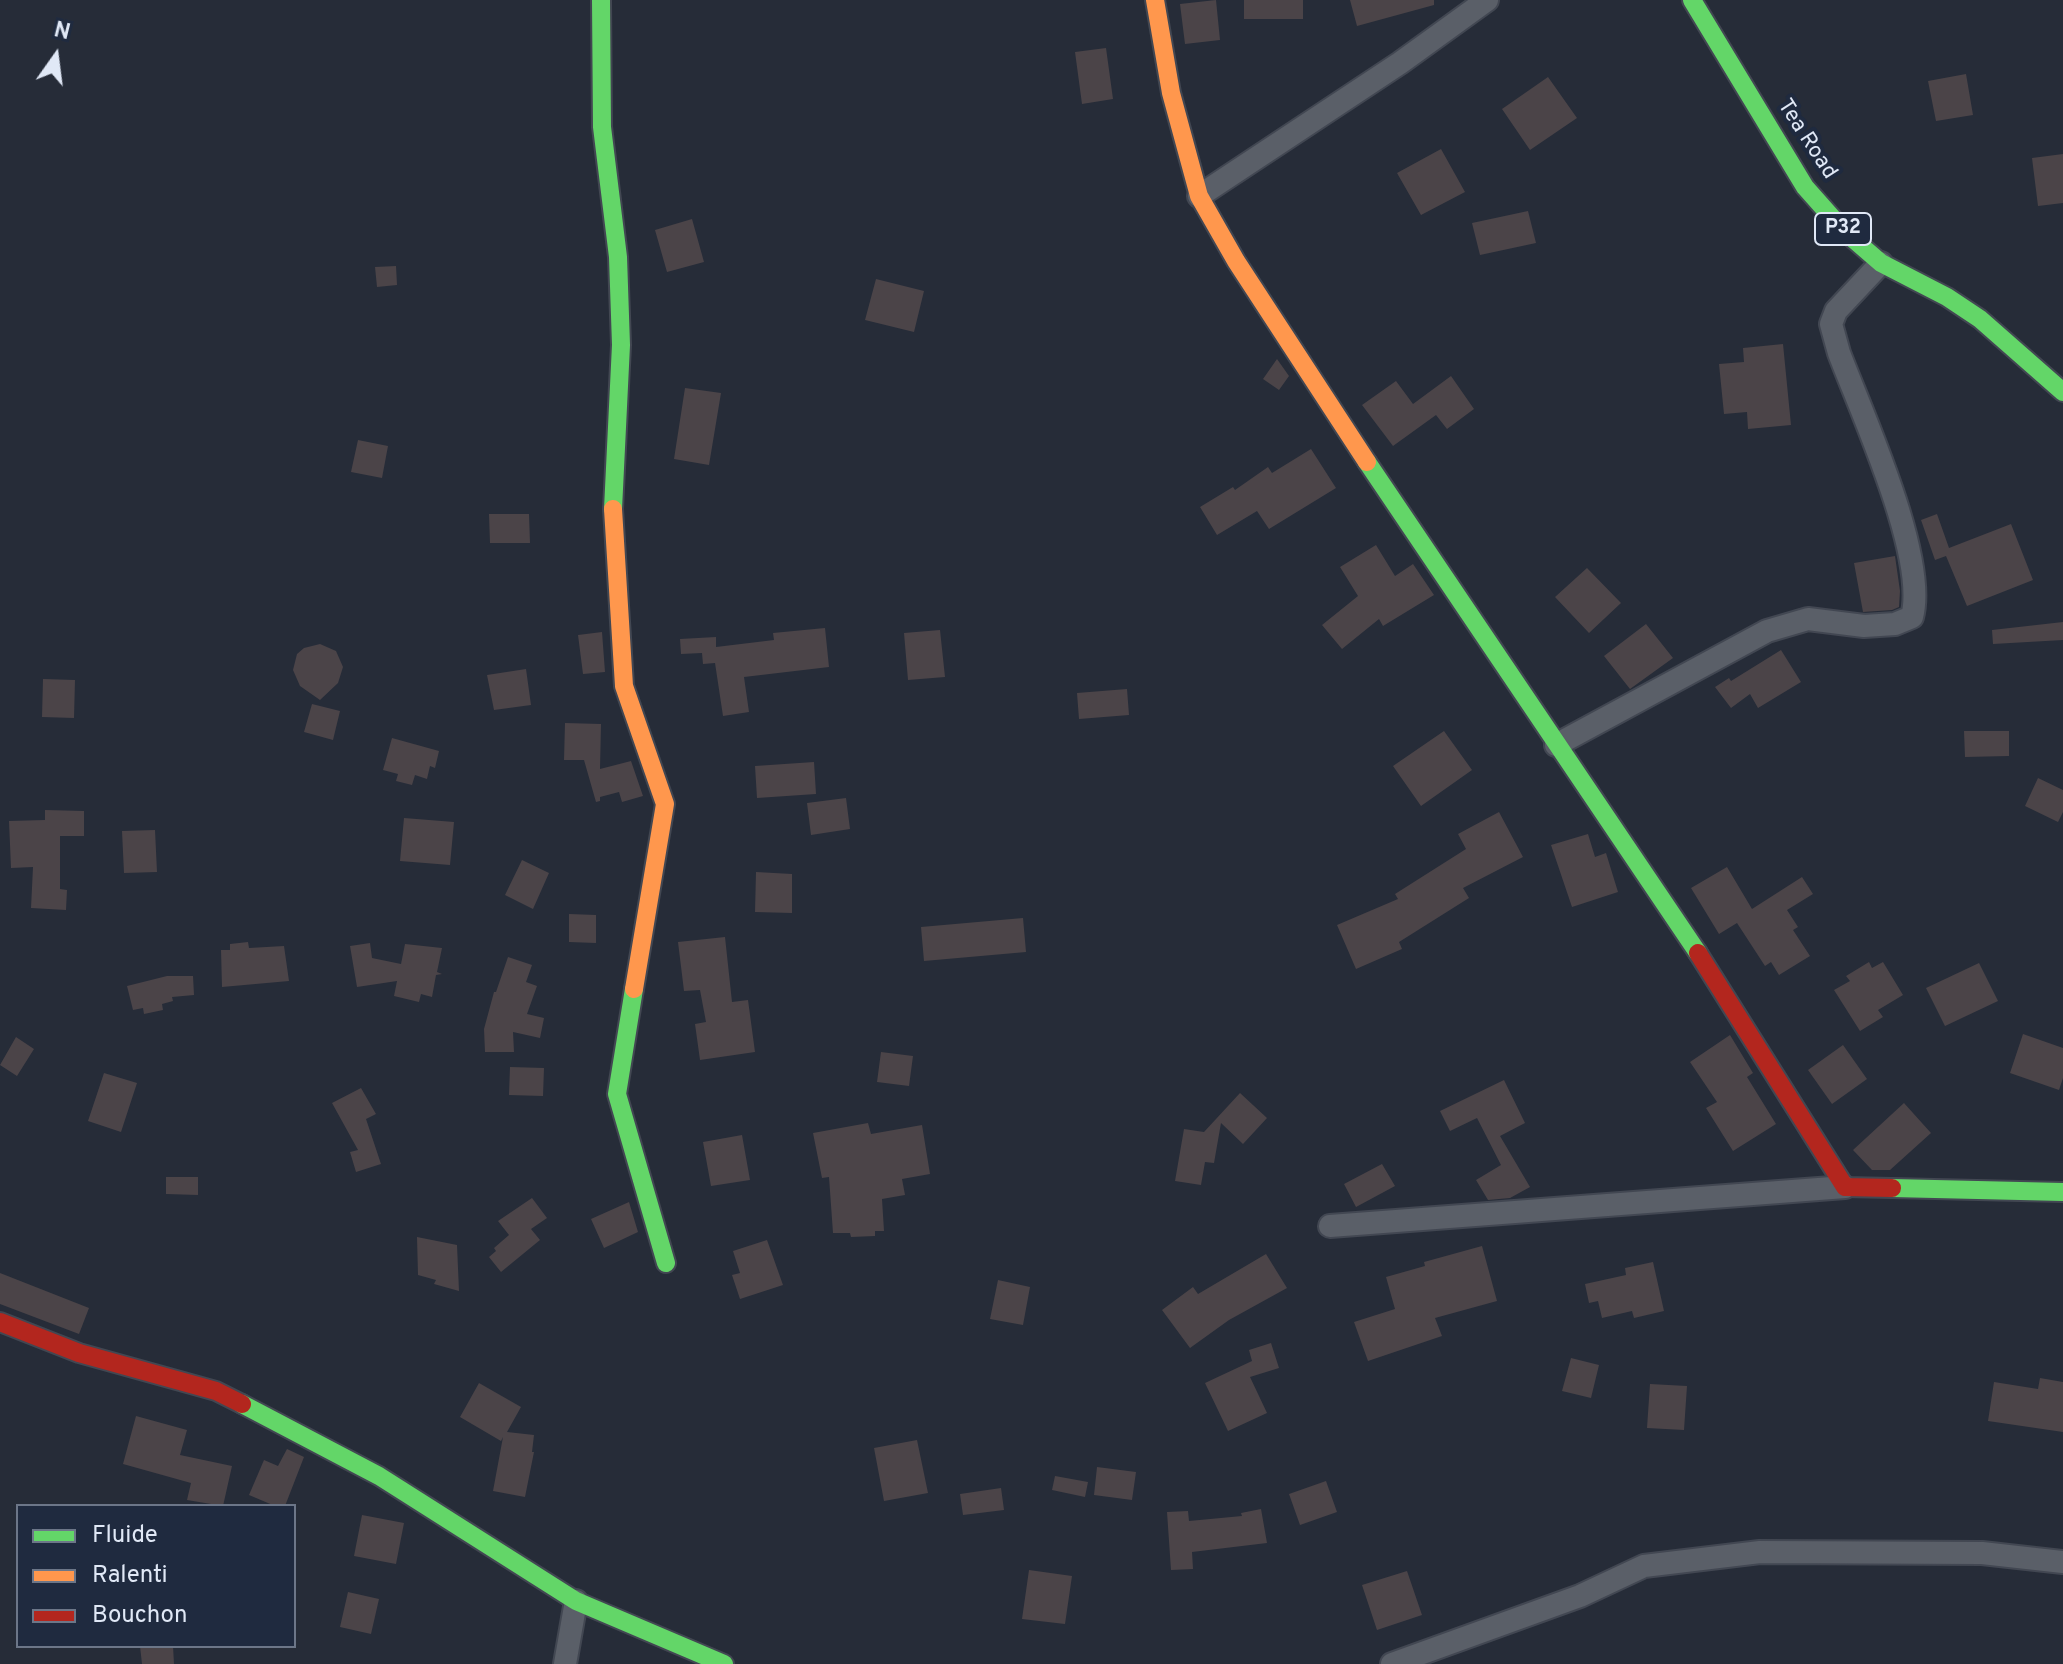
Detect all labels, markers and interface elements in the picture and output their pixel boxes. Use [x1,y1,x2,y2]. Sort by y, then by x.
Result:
north arrow [16,16,96,96]
text: N [51,17,73,47]
street label: Tea Road [1770,95,1842,185]
road number: P32 [1815,213,1871,245]
legend [16,1504,296,1648]
text: Fluide [92,1521,158,1551]
text: Ralenti [92,1561,168,1591]
text: Bouchon [92,1601,187,1631]

